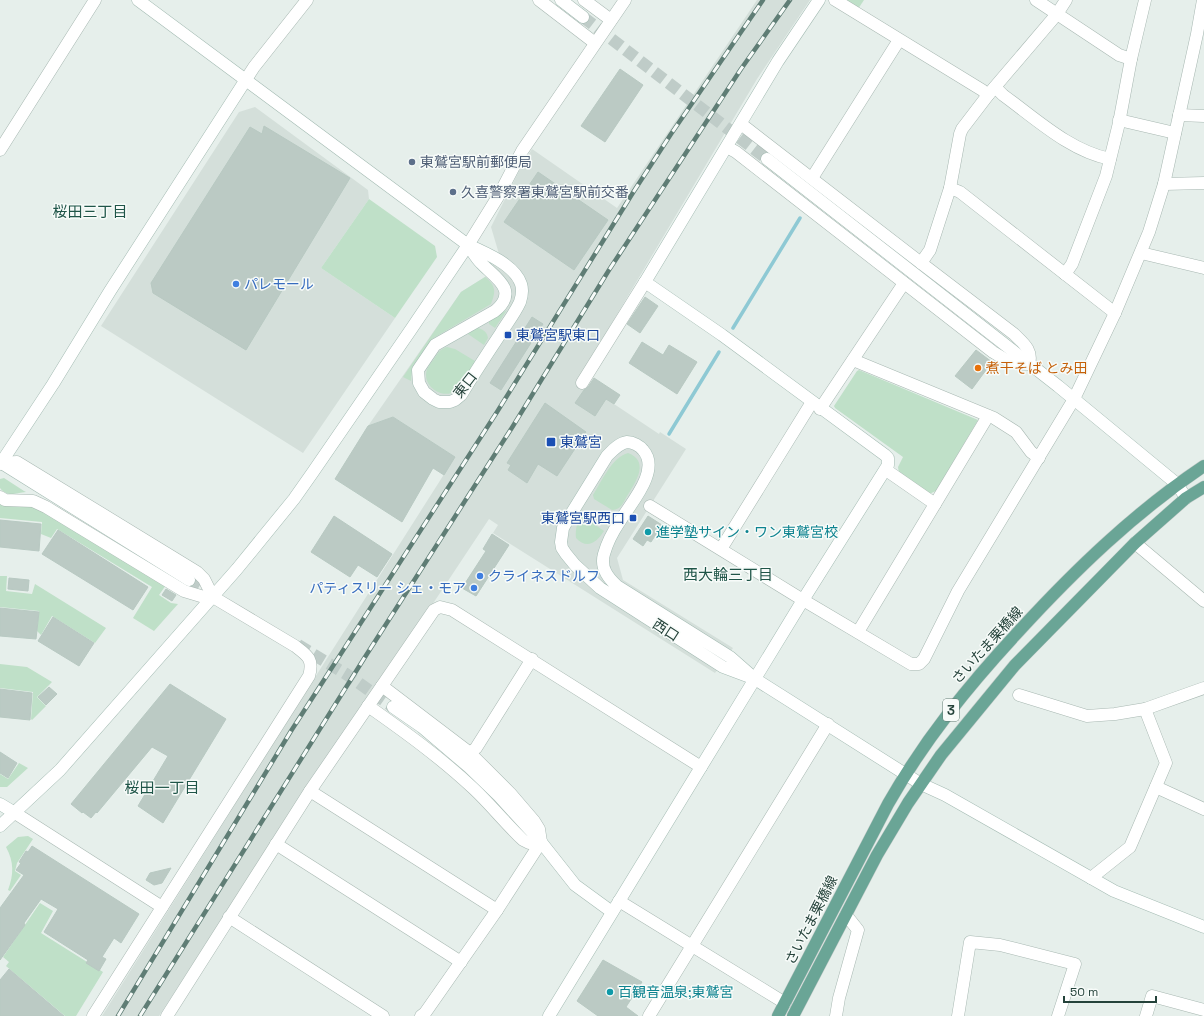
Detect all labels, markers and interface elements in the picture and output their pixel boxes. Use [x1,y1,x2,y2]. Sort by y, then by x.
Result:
place label: 東鷲宮駅前郵便局 [420,153,532,171]
marker: 東鷲宮駅前郵便局 [407,157,417,167]
place label: 久喜警察署東鷲宮駅前交番 [461,183,629,201]
marker: 久喜警察署東鷲宮駅前交番 [448,187,458,197]
district label: 桜田三丁目 [52,202,128,221]
place label: パレモール [244,275,314,293]
marker: パレモール [231,279,241,289]
place label: 東鷲宮駅東口 [516,326,600,344]
marker: 東鷲宮駅東口 [503,330,513,340]
place label: 煮干そば とみ田 [985,359,1088,377]
marker: 煮干そば とみ田 [973,363,983,373]
street label: 東口 [449,368,481,402]
place label: 東鷲宮 [560,433,602,451]
marker: 東鷲宮 [545,436,557,448]
place label: 東鷲宮駅西口 [541,509,625,527]
marker: 東鷲宮駅西口 [628,513,638,523]
place label: 進学塾サイン・ワン東鷲宮校 [656,523,838,541]
marker: 進学塾サイン・ワン東鷲宮校 [643,527,653,537]
district label: 西大輪三丁目 [683,565,773,584]
place label: クライネスドルフ [488,567,600,585]
marker: クライネスドルフ [475,571,485,581]
place label: パティスリー シェ・モア [309,579,466,597]
marker: パティスリー シェ・モア [469,583,479,593]
street label: さいたま栗橋線 [948,603,1026,687]
street label: 西口 [649,615,683,645]
road number: 3 [943,699,959,721]
district label: 桜田一丁目 [124,778,200,797]
street label: さいたま栗橋線 [781,872,841,968]
scale bar [1064,978,1156,1004]
place label: 百観音温泉;東鷲宮 [618,983,734,1001]
text: 50 m [1070,984,1098,1000]
marker: 百観音温泉;東鷲宮 [605,987,615,997]

